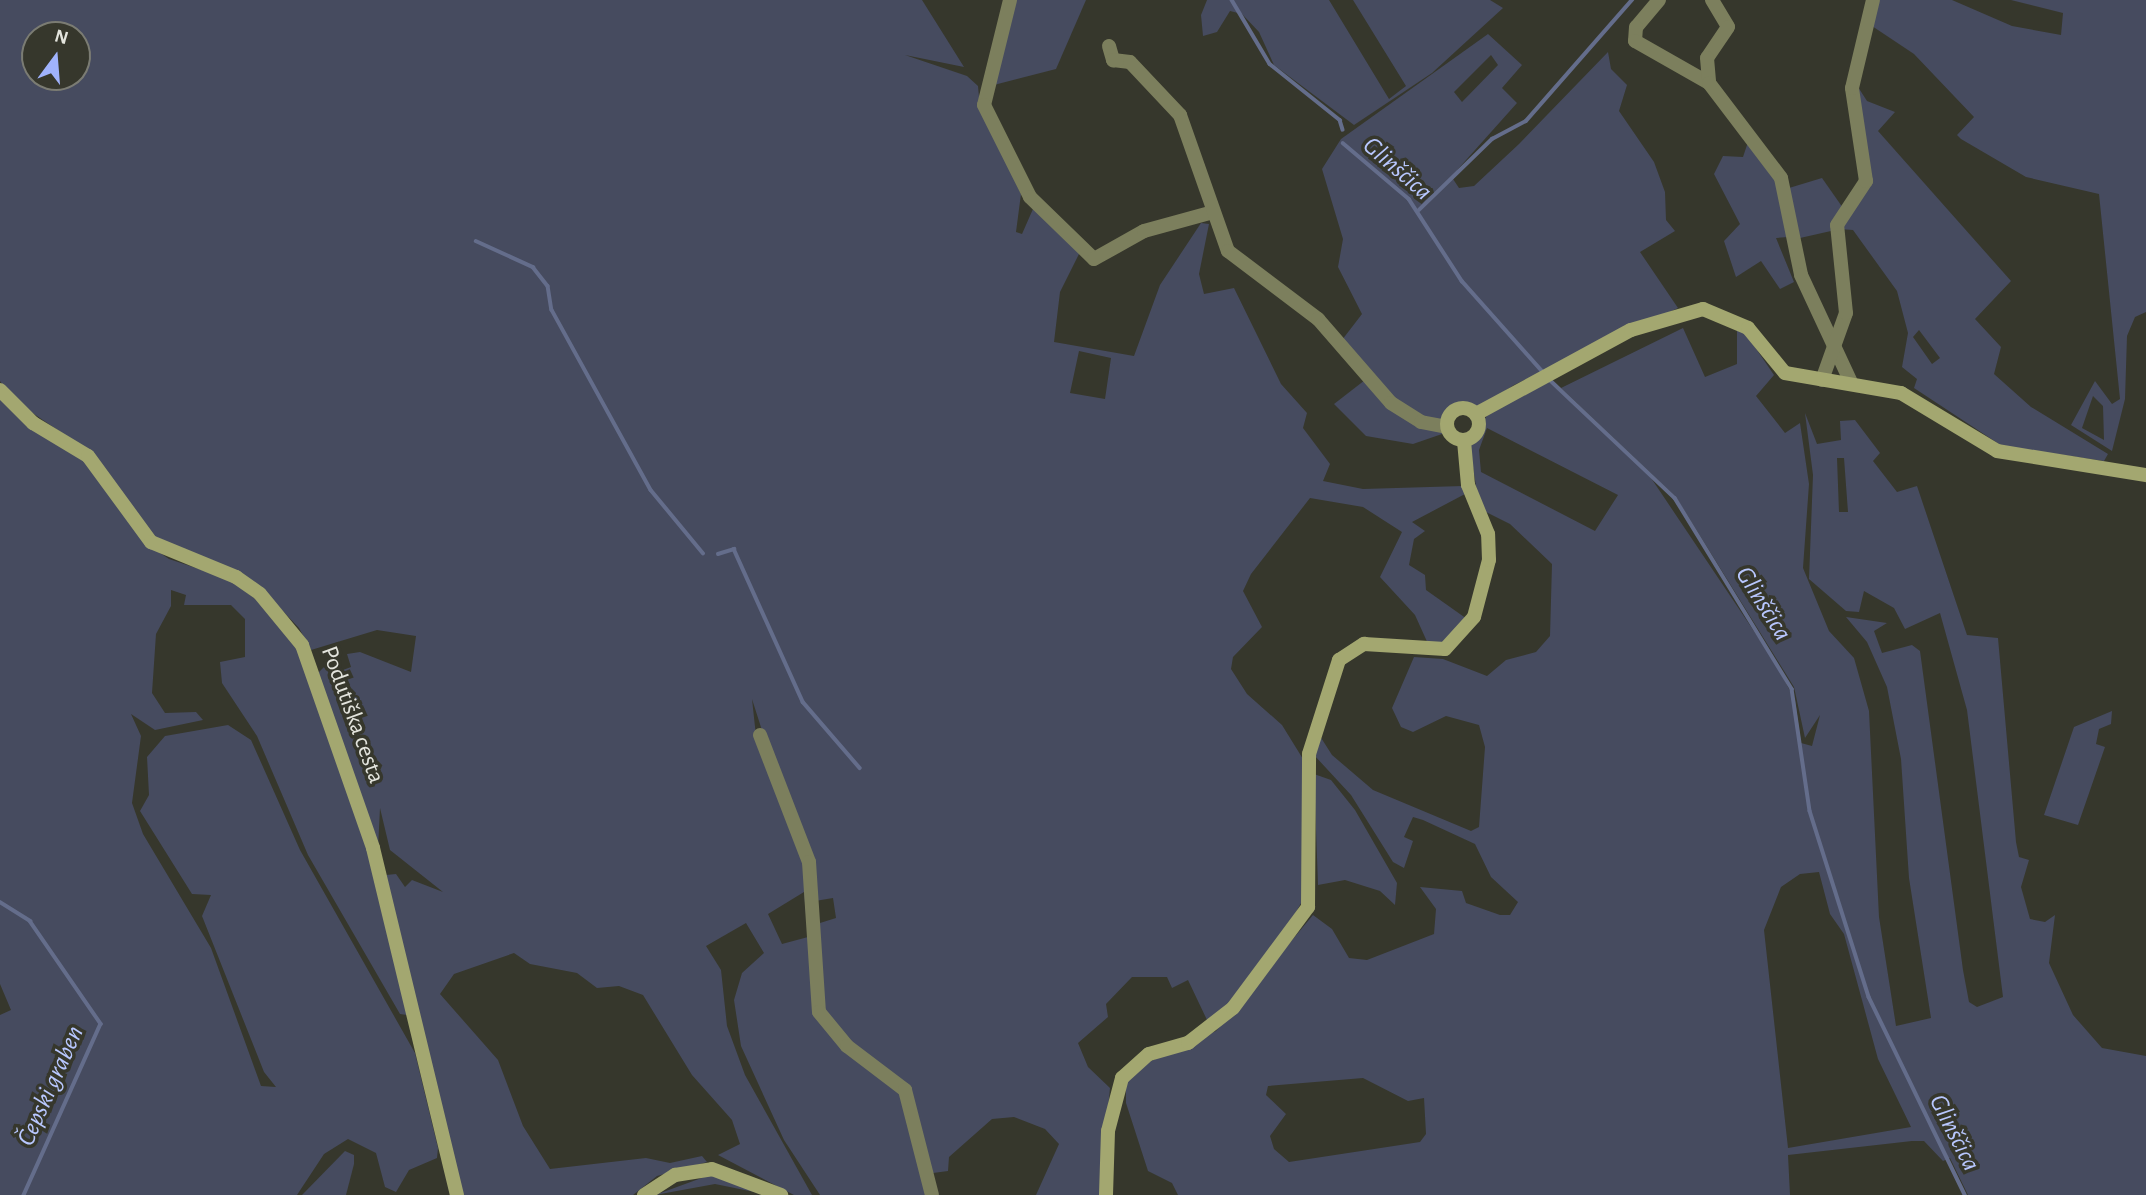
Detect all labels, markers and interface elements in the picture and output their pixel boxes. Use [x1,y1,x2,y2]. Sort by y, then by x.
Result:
north arrow [21,21,91,91]
text: N [52,26,70,48]
water label: Glinščica [1356,130,1438,208]
water label: Glinščica [1728,561,1798,647]
street label: Podutiška cesta [314,643,390,787]
water label: Čepski graben [11,1021,91,1151]
water label: Glinščica [1922,1090,1986,1176]

